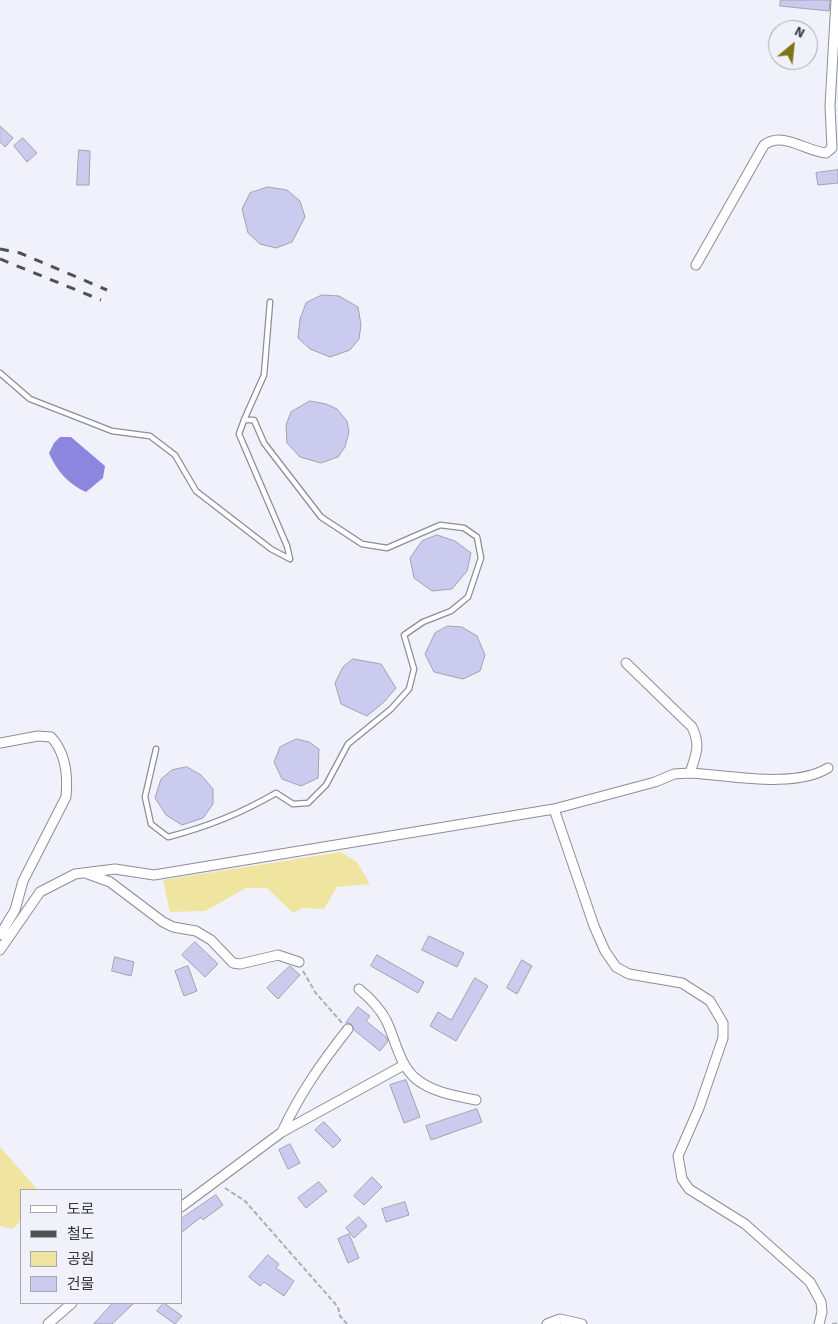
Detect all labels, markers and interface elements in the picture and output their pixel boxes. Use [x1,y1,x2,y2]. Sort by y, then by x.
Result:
north arrow [768,20,818,70]
text: N [791,22,808,44]
legend [20,1189,182,1304]
text: 도로 [67,1199,95,1220]
text: 철도 [67,1224,95,1245]
text: 공원 [67,1249,95,1270]
text: 건물 [67,1274,95,1295]

